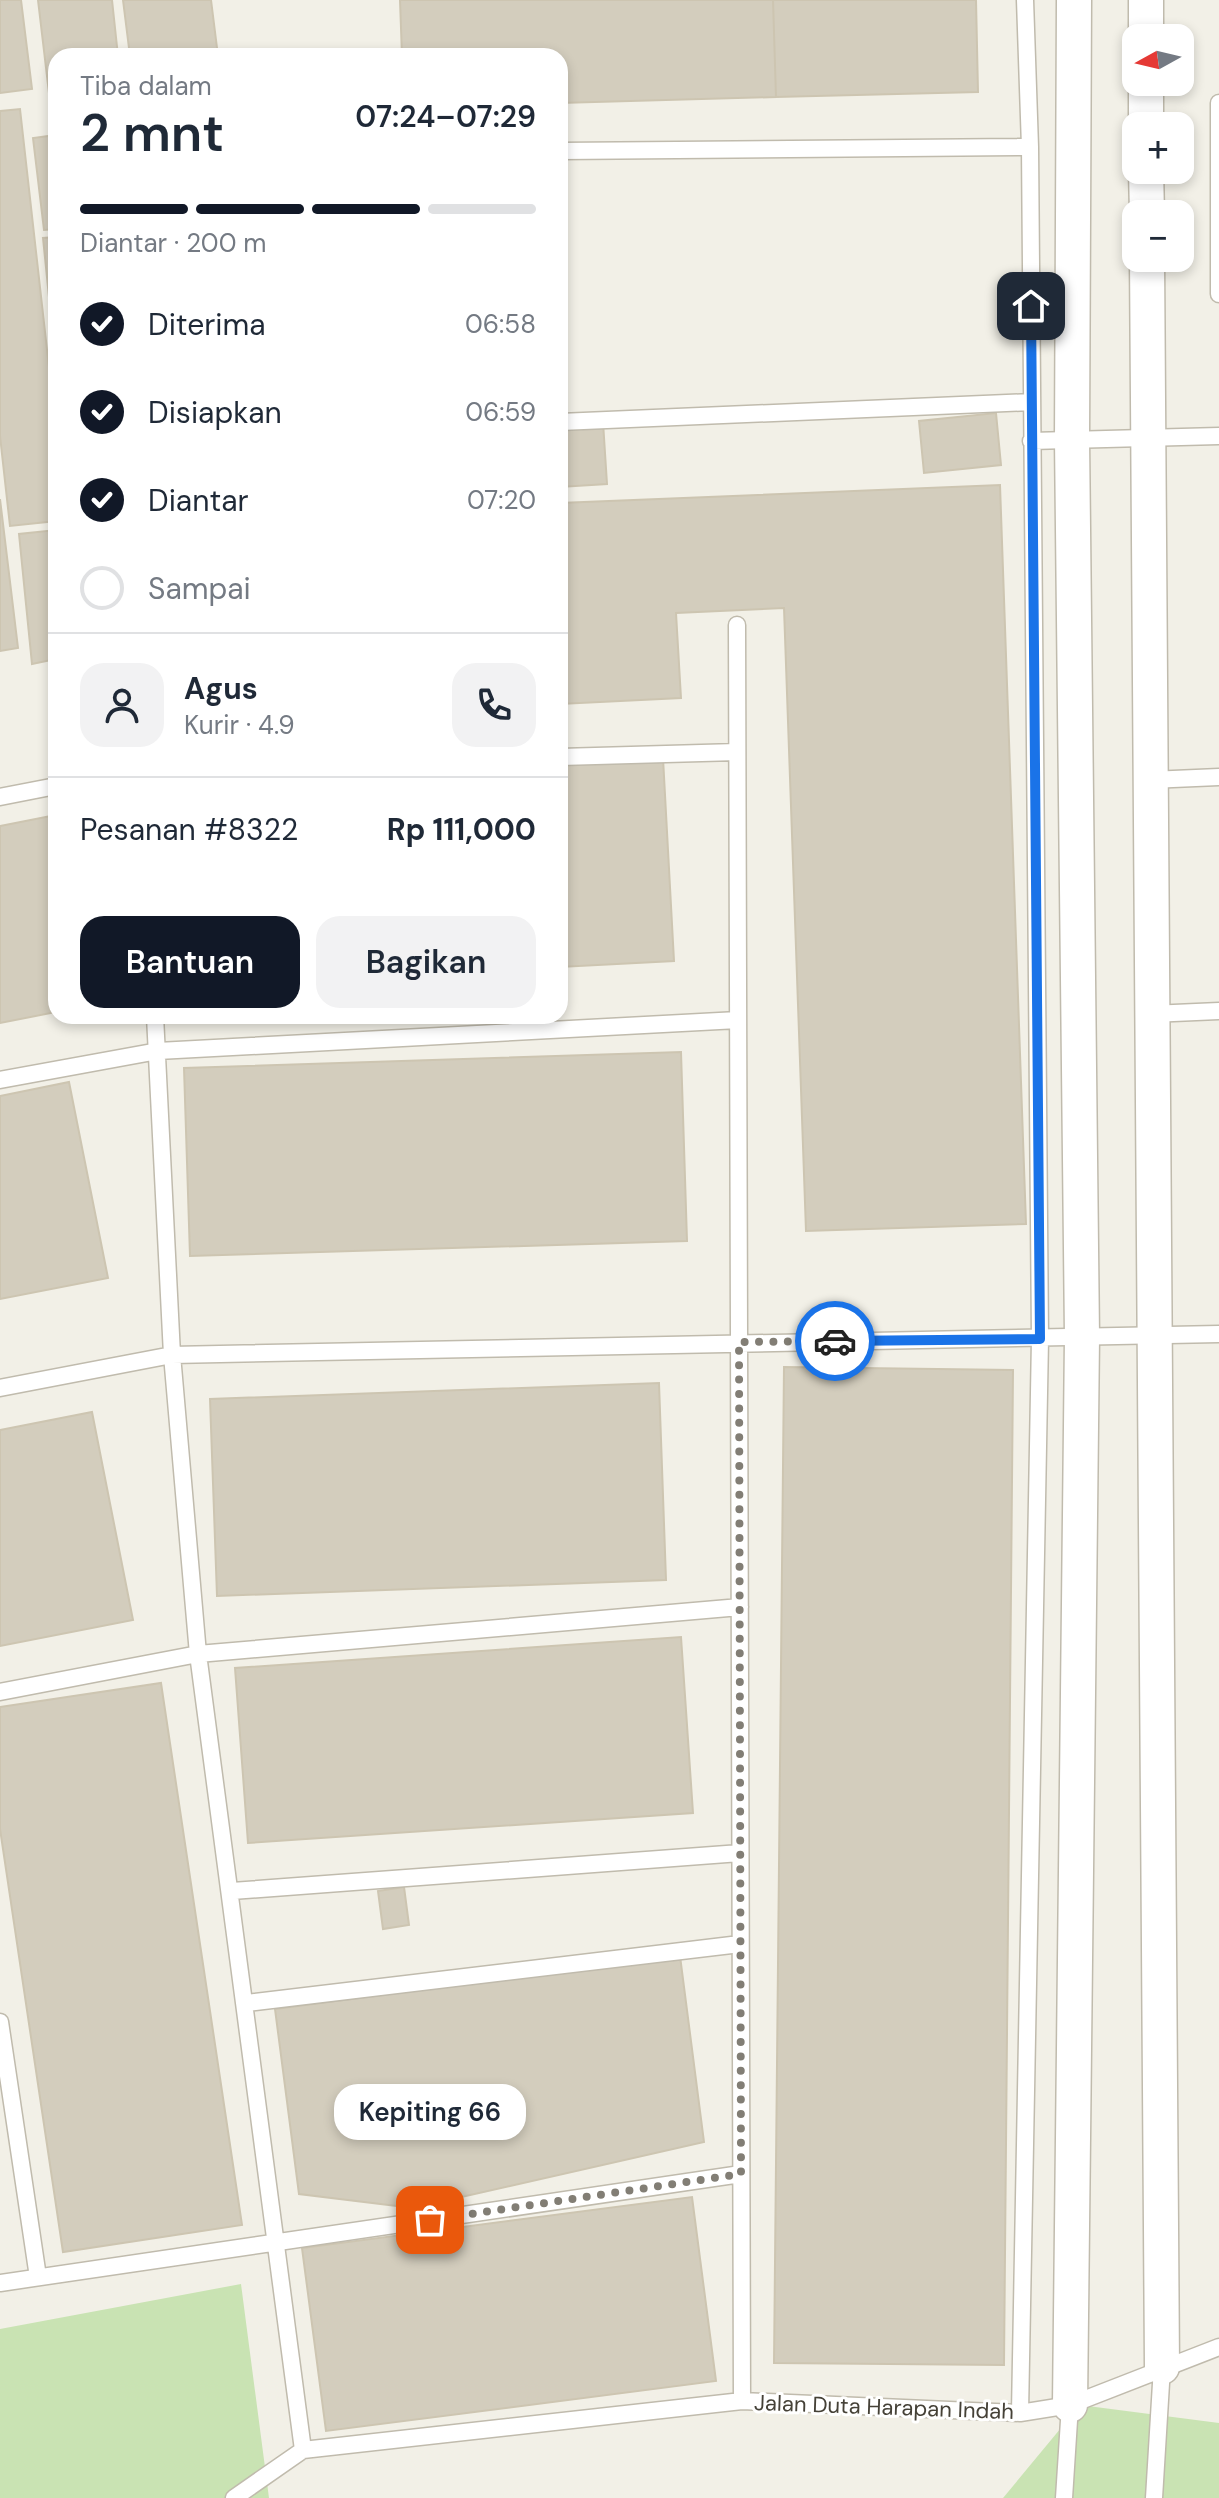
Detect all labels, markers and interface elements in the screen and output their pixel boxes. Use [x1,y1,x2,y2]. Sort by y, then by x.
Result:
north arrow [1122,24,1194,96]
map controls [1122,24,1194,272]
text: Tiba dalam [80,69,212,103]
text: 07:24–07:29 [355,97,536,136]
text: 2 mnt [80,99,224,167]
button: + [1122,112,1194,184]
button: − [1122,200,1194,272]
text: Diantar · 200 m [80,226,267,260]
pin [997,272,1065,340]
icon: home [1009,284,1053,328]
icon: check [80,302,124,346]
text: Diterima [148,305,266,344]
text: 06:58 [465,307,536,341]
icon: check [80,390,124,434]
text: Disiapkan [148,393,282,432]
text: 06:59 [465,395,536,429]
icon: check [80,478,124,522]
text: Diantar [148,481,249,520]
text: 07:20 [467,483,536,517]
text: Sampai [148,569,251,608]
button: person [80,663,164,747]
button: phone [452,663,536,747]
text: Agus [184,669,258,708]
text: Kurir · 4.9 [184,708,295,742]
text: Pesanan #8322 [80,810,298,849]
text: Rp 111,000 [387,810,536,849]
button: Bantuan [80,916,300,1008]
button: Bagikan [316,916,536,1008]
courier [795,1301,875,1381]
icon: car [813,1319,857,1363]
callout: Kepiting 66 [334,2084,526,2140]
text: Kepiting 66 [359,2095,501,2129]
pin [396,2186,464,2254]
icon: bag [408,2198,452,2242]
street label: Jalan Duta Harapan Indah [754,2388,1014,2426]

